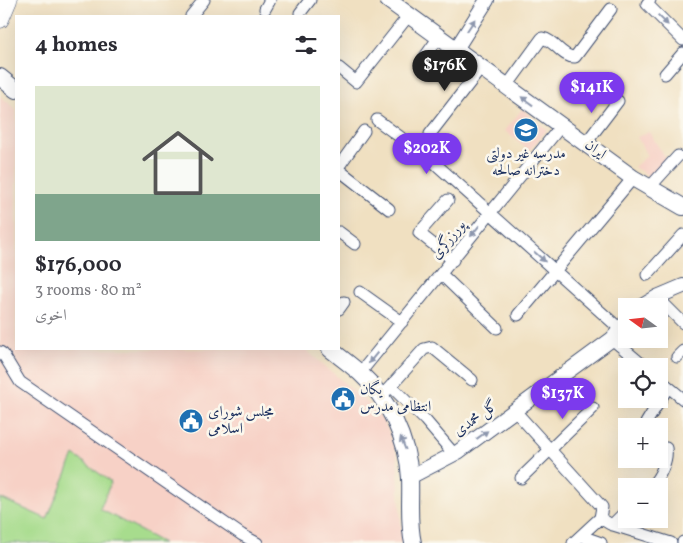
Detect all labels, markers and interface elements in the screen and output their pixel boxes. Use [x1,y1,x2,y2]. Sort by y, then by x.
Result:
one-way arrow [657,14,669,26]
one-way arrow [467,18,476,31]
text: 4 homes [35,31,118,60]
icon: filters [292,31,320,59]
pin: $176K [410,49,480,92]
text: $176K [423,55,467,77]
pin: $141K [557,72,627,114]
text: $141K [570,77,614,99]
one-way arrow [521,95,534,106]
school or university icon: مدرسه غیر دولتی دخترانه صالحه [513,117,539,143]
icon: home [133,118,223,208]
pin: $202K [392,132,462,175]
street label: ایران [580,135,610,165]
text: $202K [404,138,450,160]
place label: مدرسه غیر دولتی دخترانه صالحه [486,144,566,182]
street label: پورزرگری [426,214,472,264]
one-way arrow [470,225,481,238]
text: $176,000 [35,251,122,280]
one-way arrow [533,251,545,263]
text: 3 rooms · 80 m² [35,280,142,302]
north arrow [618,298,668,348]
map controls [618,298,668,528]
text: اخوی [35,305,67,327]
one-way arrow [368,351,379,364]
button: locate [618,358,668,408]
pin: $137K [528,378,598,420]
place label: یگان انتظامی مدرس [360,379,431,418]
text: $137K [542,383,584,405]
public building icon: یگان انتظامی مدرس [330,386,356,412]
street label: گل محمدی [449,396,503,442]
place label: مجلس شورای اسلامی [208,402,274,440]
public building icon: مجلس شورای اسلامی [178,408,204,434]
button: + [618,418,668,468]
one-way arrow [475,430,489,440]
one-way arrow [399,435,407,450]
button: − [618,478,668,528]

